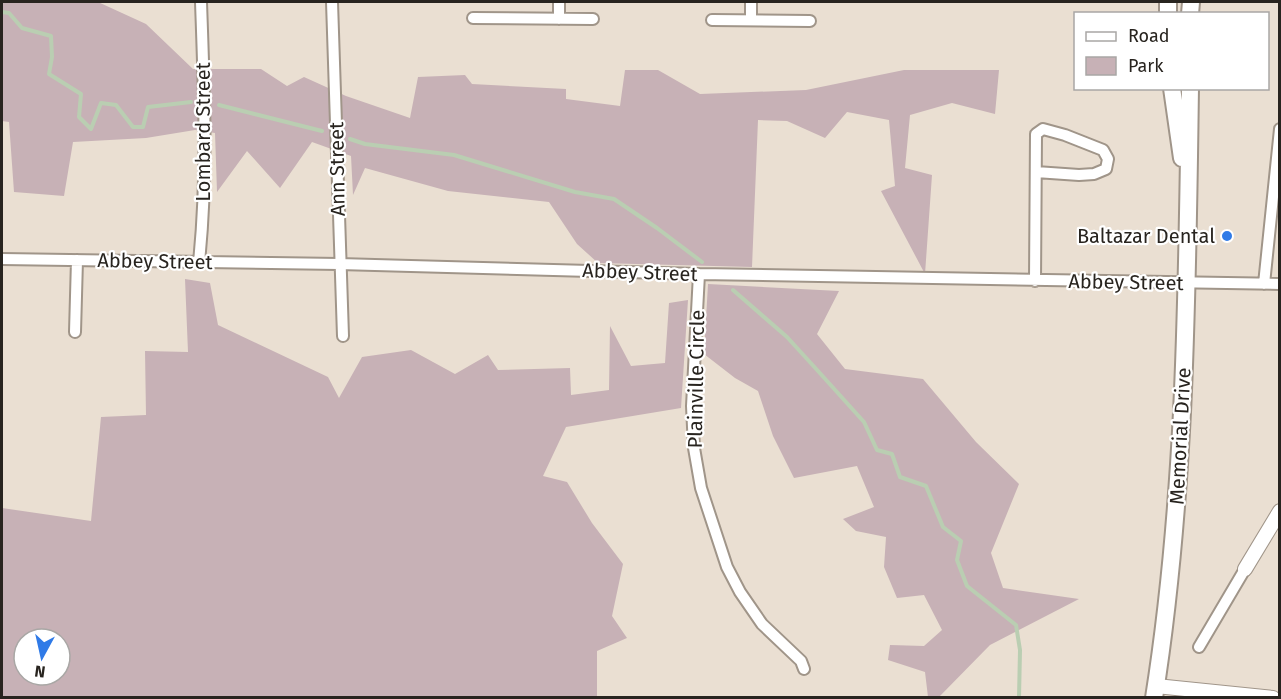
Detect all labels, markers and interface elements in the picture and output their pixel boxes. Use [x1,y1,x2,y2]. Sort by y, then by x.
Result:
legend [1074,12,1269,90]
text: Road [1128,25,1170,47]
text: Park [1128,55,1164,77]
street label: Lombard Street [191,61,215,202]
street label: Ann Street [324,121,350,216]
place label: Baltazar Dental [1077,224,1215,248]
marker: Baltazar Dental [1220,229,1234,243]
street label: Abbey Street [97,248,214,274]
street label: Abbey Street [582,258,699,286]
street label: Abbey Street [1068,269,1185,295]
street label: Plainville Circle [683,309,709,449]
street label: Memorial Drive [1164,367,1196,505]
north arrow [12,627,72,687]
text: N [33,661,47,682]

